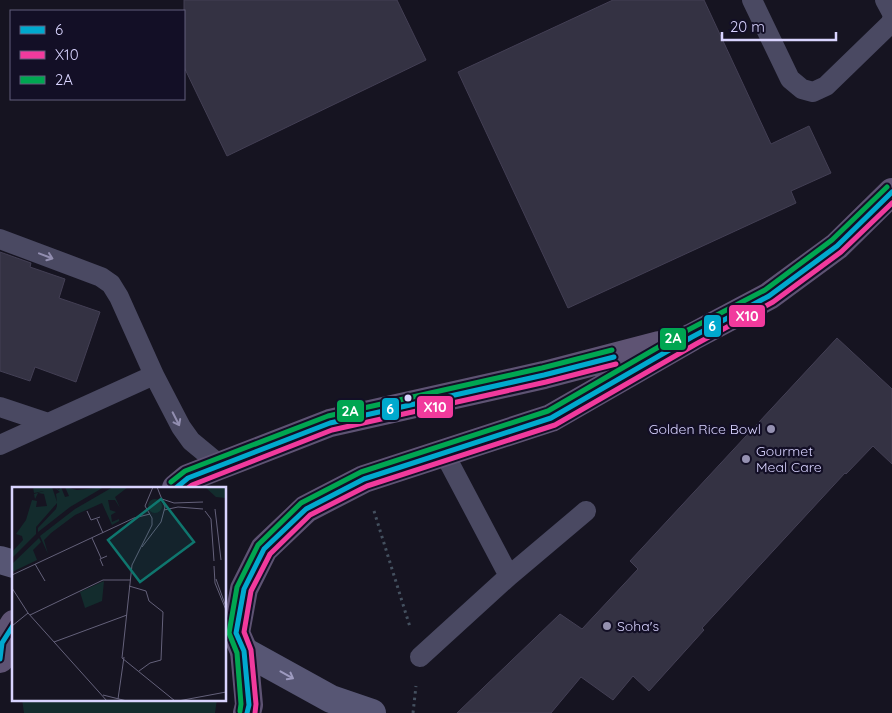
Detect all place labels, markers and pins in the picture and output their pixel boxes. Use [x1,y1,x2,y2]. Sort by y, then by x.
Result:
unlabelled marker [403,393,413,403]
place label: Golden Rice Bowl [649,420,761,438]
marker: Golden Rice Bowl [765,423,777,435]
place label: Gourmet Meal Care [756,442,822,476]
marker: Gourmet Meal Care [740,453,752,465]
place label: Soha's [617,617,659,635]
marker: Soha's [601,620,613,632]

